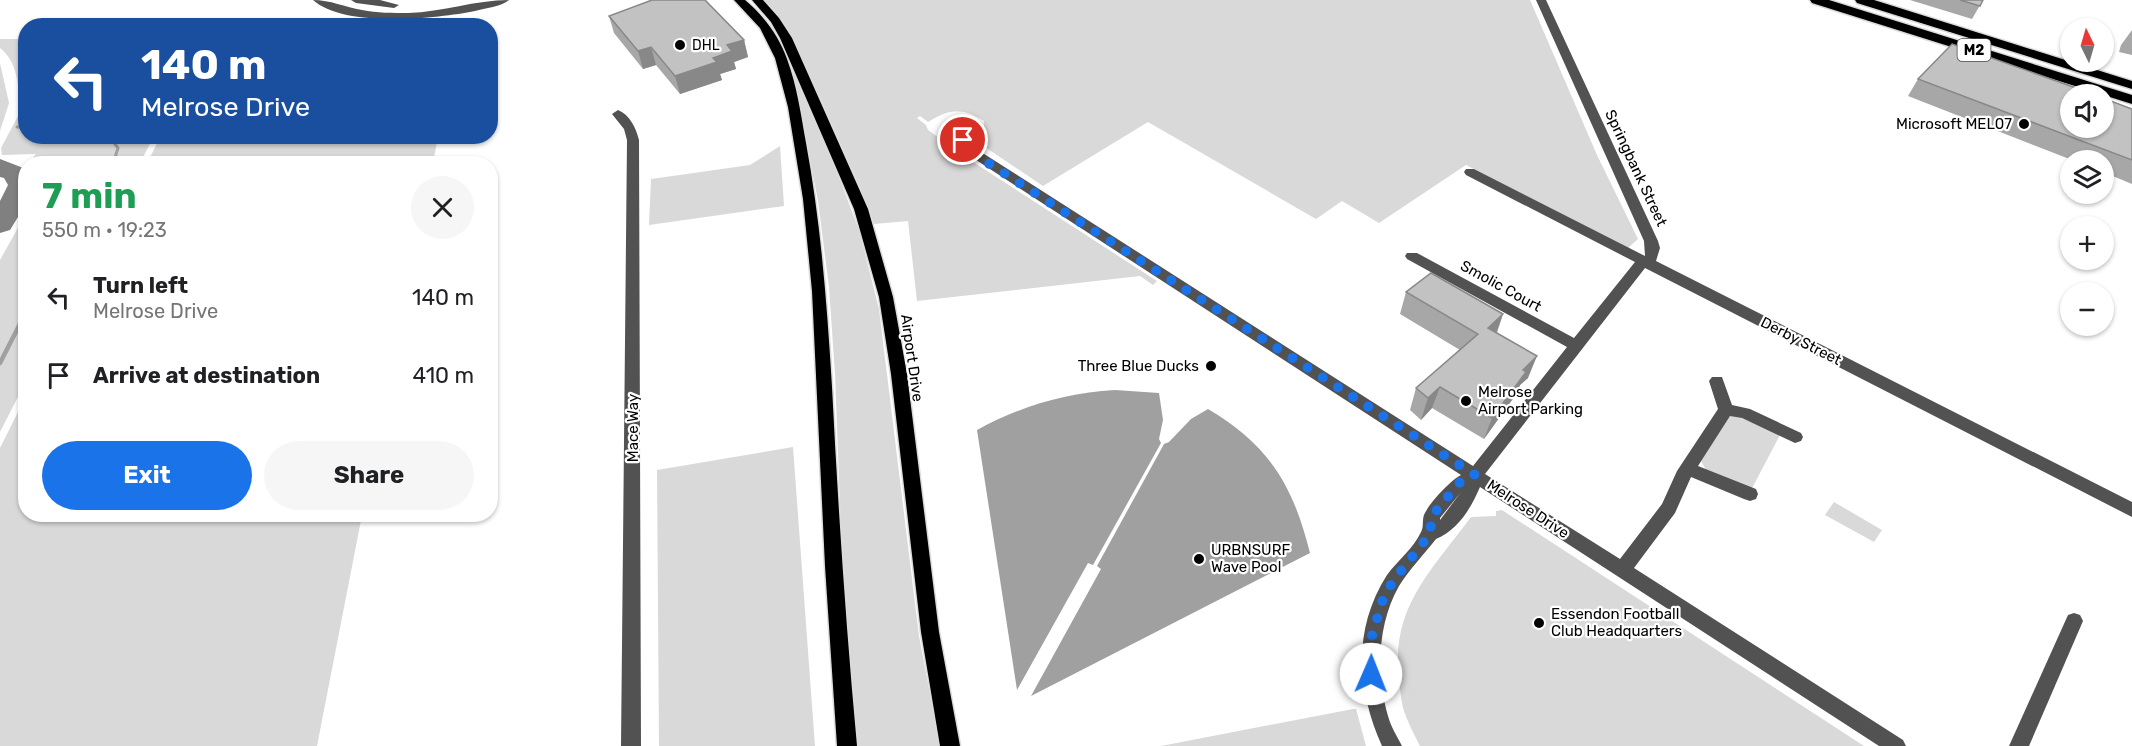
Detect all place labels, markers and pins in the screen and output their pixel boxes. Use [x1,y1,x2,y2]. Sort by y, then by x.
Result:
place label: DHL [692,37,720,54]
marker: DHL [673,38,687,52]
pin [937,114,988,165]
place label: Microsoft MEL07 [1896,115,2012,133]
marker: Microsoft MEL07 [2017,117,2031,131]
place label: Three Blue Ducks [1078,357,1199,375]
marker: Three Blue Ducks [1204,359,1218,373]
place label: Melrose Airport Parking [1478,383,1583,418]
marker: Melrose Airport Parking [1459,394,1473,408]
place label: URBNSURF Wave Pool [1211,541,1290,576]
marker: URBNSURF Wave Pool [1192,552,1206,566]
place label: Essendon Football Club Headquarters [1551,605,1682,640]
marker: Essendon Football Club Headquarters [1532,616,1546,630]

